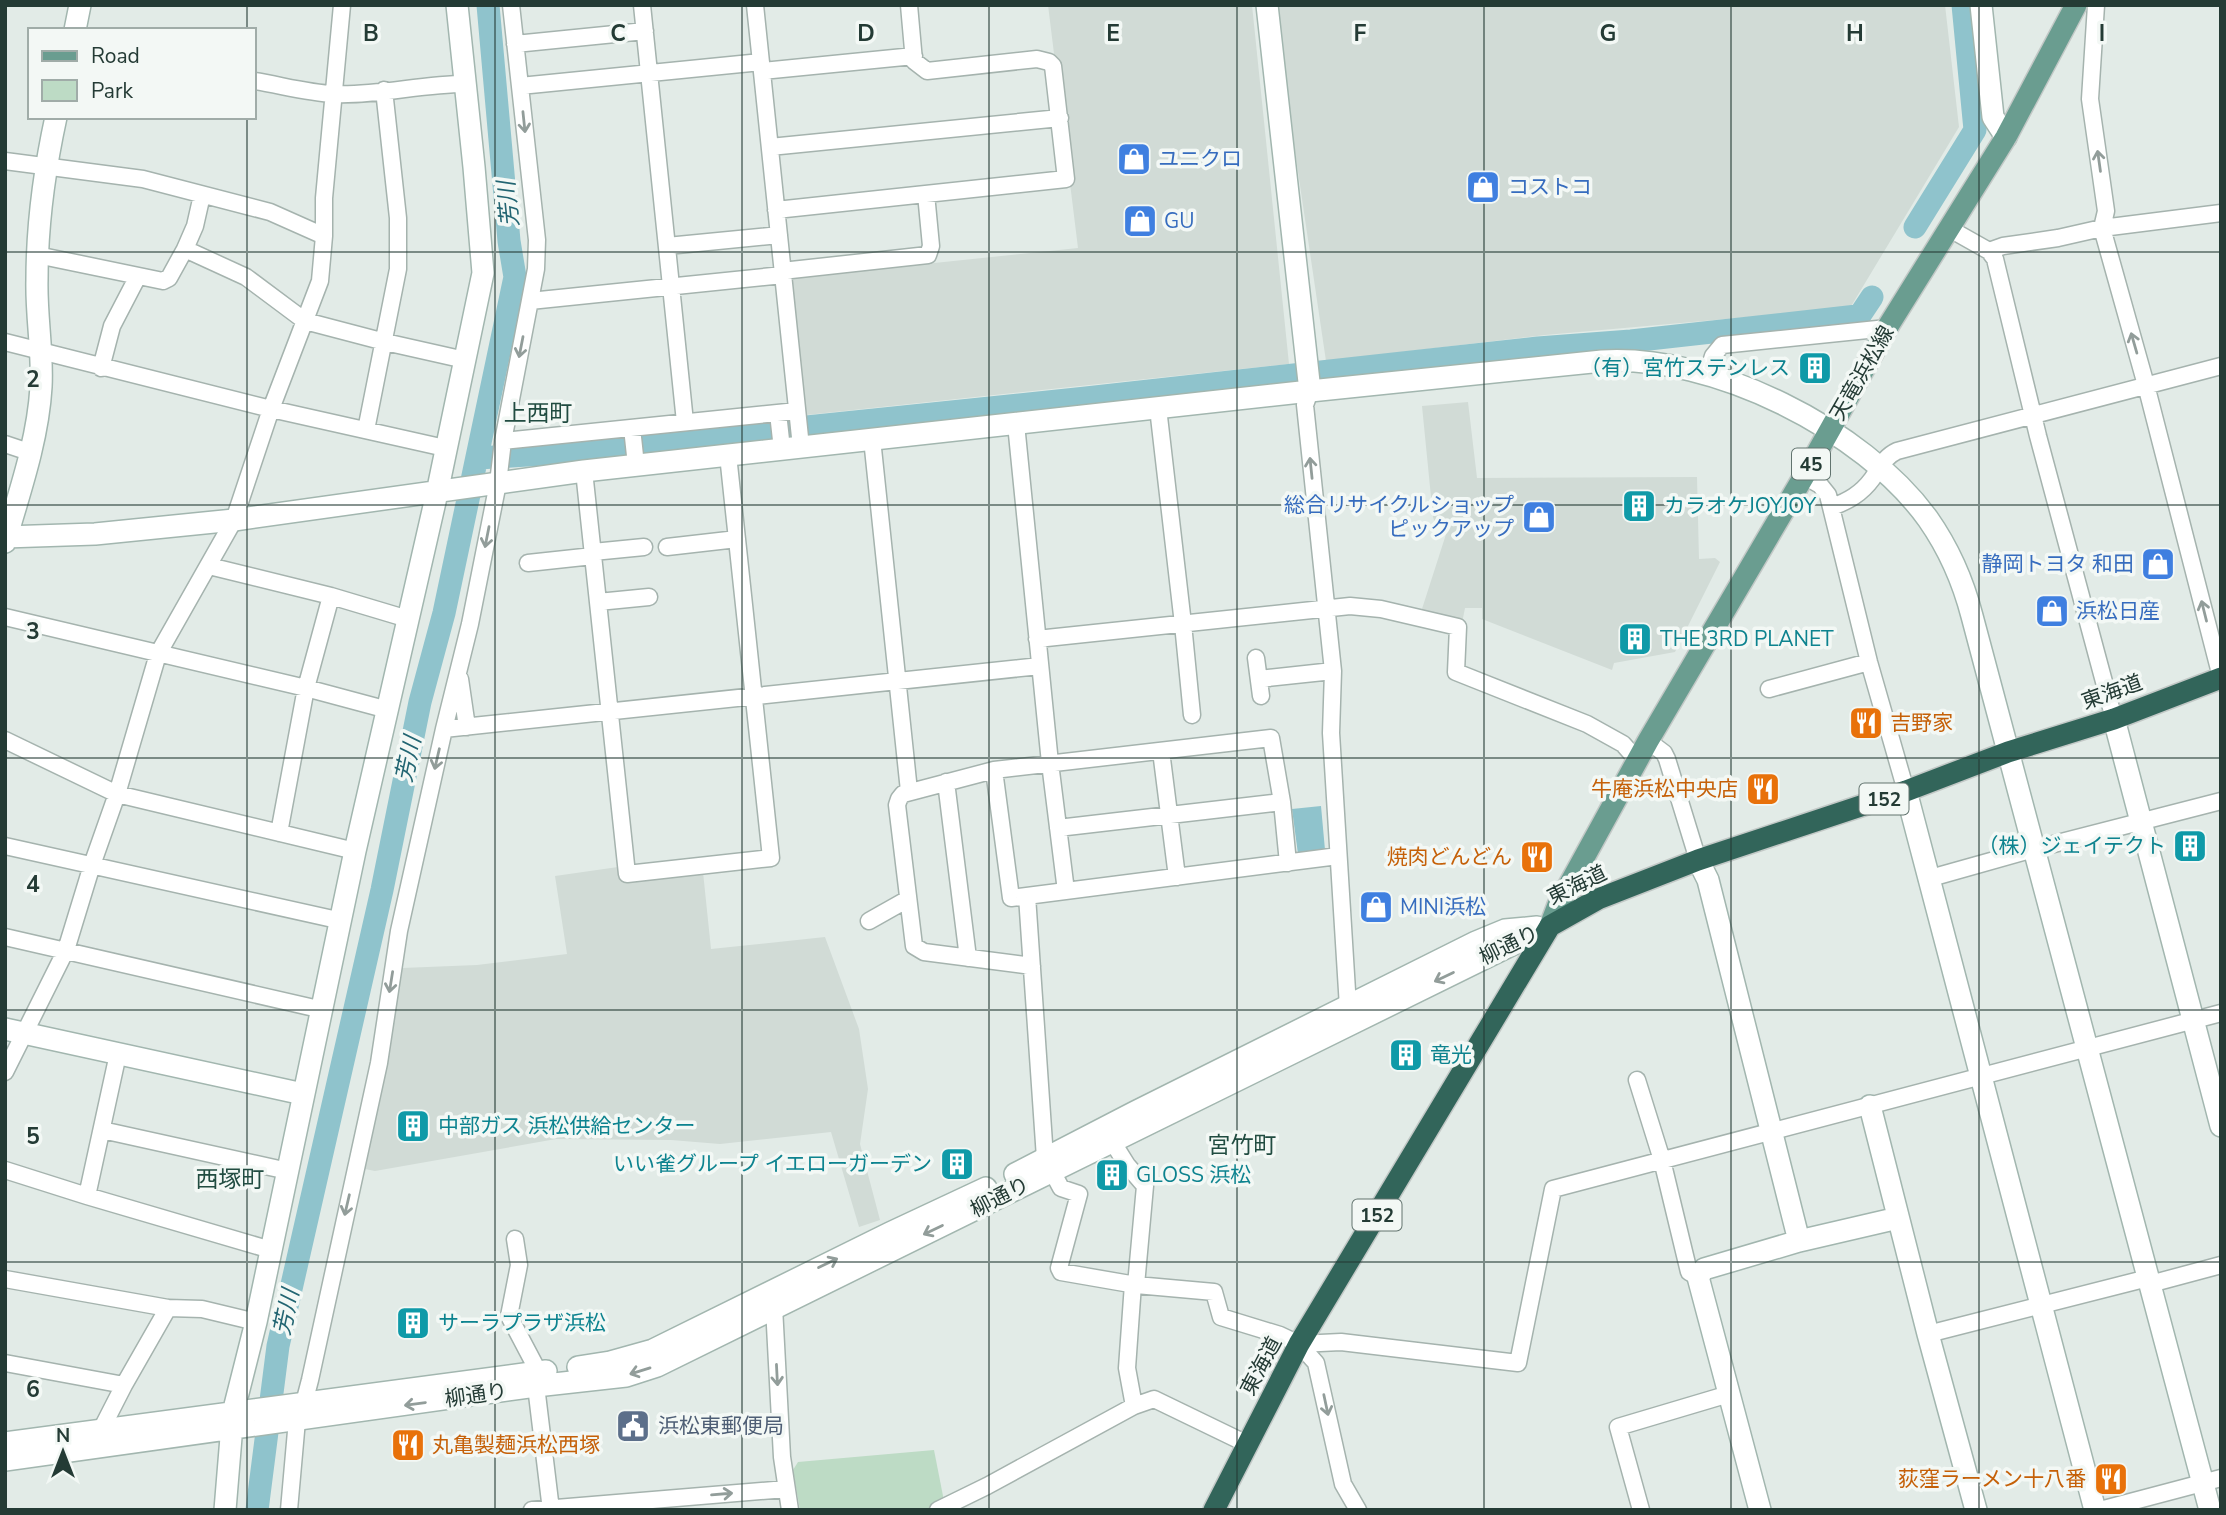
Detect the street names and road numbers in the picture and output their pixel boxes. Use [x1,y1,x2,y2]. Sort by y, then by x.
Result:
street label: 天竜浜松線 [1824,321,1900,425]
road number: 45 [1792,449,1830,480]
street label: 東海道 [2078,668,2146,716]
road number: 152 [1860,784,1909,814]
street label: 東海道 [1543,859,1611,911]
street label: 柳通り [1475,919,1543,971]
street label: 柳通り [966,1170,1034,1224]
road number: 152 [1352,1200,1402,1231]
street label: 東海道 [1234,1332,1288,1400]
street label: 柳通り [443,1377,509,1413]

